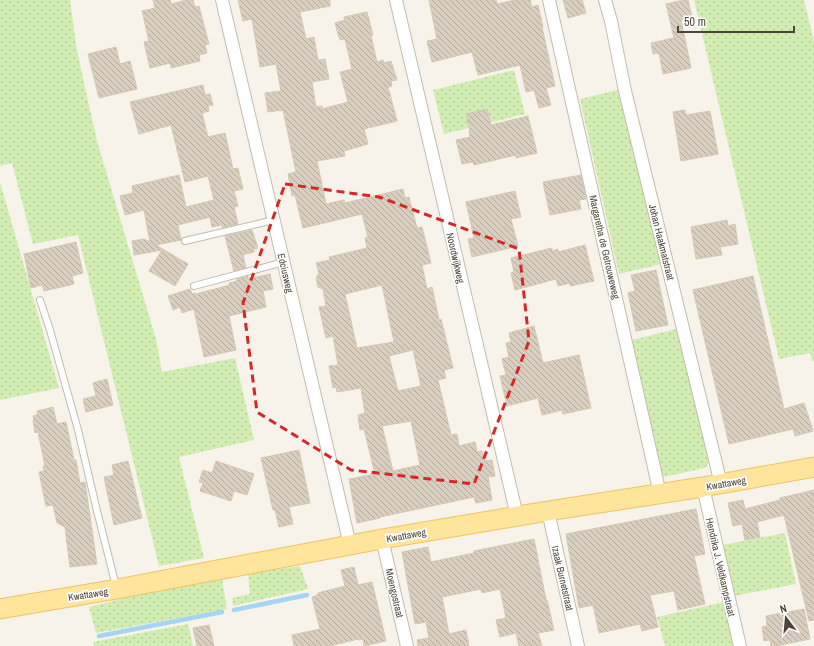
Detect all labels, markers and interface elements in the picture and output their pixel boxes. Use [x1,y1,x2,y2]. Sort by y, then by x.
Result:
scale bar [678,8,794,34]
text: 50 m [684,14,706,30]
street label: Margaretha de Getrouweweg [586,194,623,301]
street label: Johan Haakmatstraat [646,203,677,282]
street label: Noordwijkweg [443,232,468,285]
street label: Edciusweg [275,252,296,295]
street label: Kwattaweg [705,474,747,493]
street label: Hendrika J. Veldkampstraat [703,517,738,618]
street label: Kwattaweg [385,526,427,545]
street label: Izaak Burnetstraat [549,544,576,613]
street label: Moengostraat [383,567,407,620]
street label: Kwattaweg [67,585,109,604]
north arrow [766,598,806,638]
text: N [778,601,788,616]

